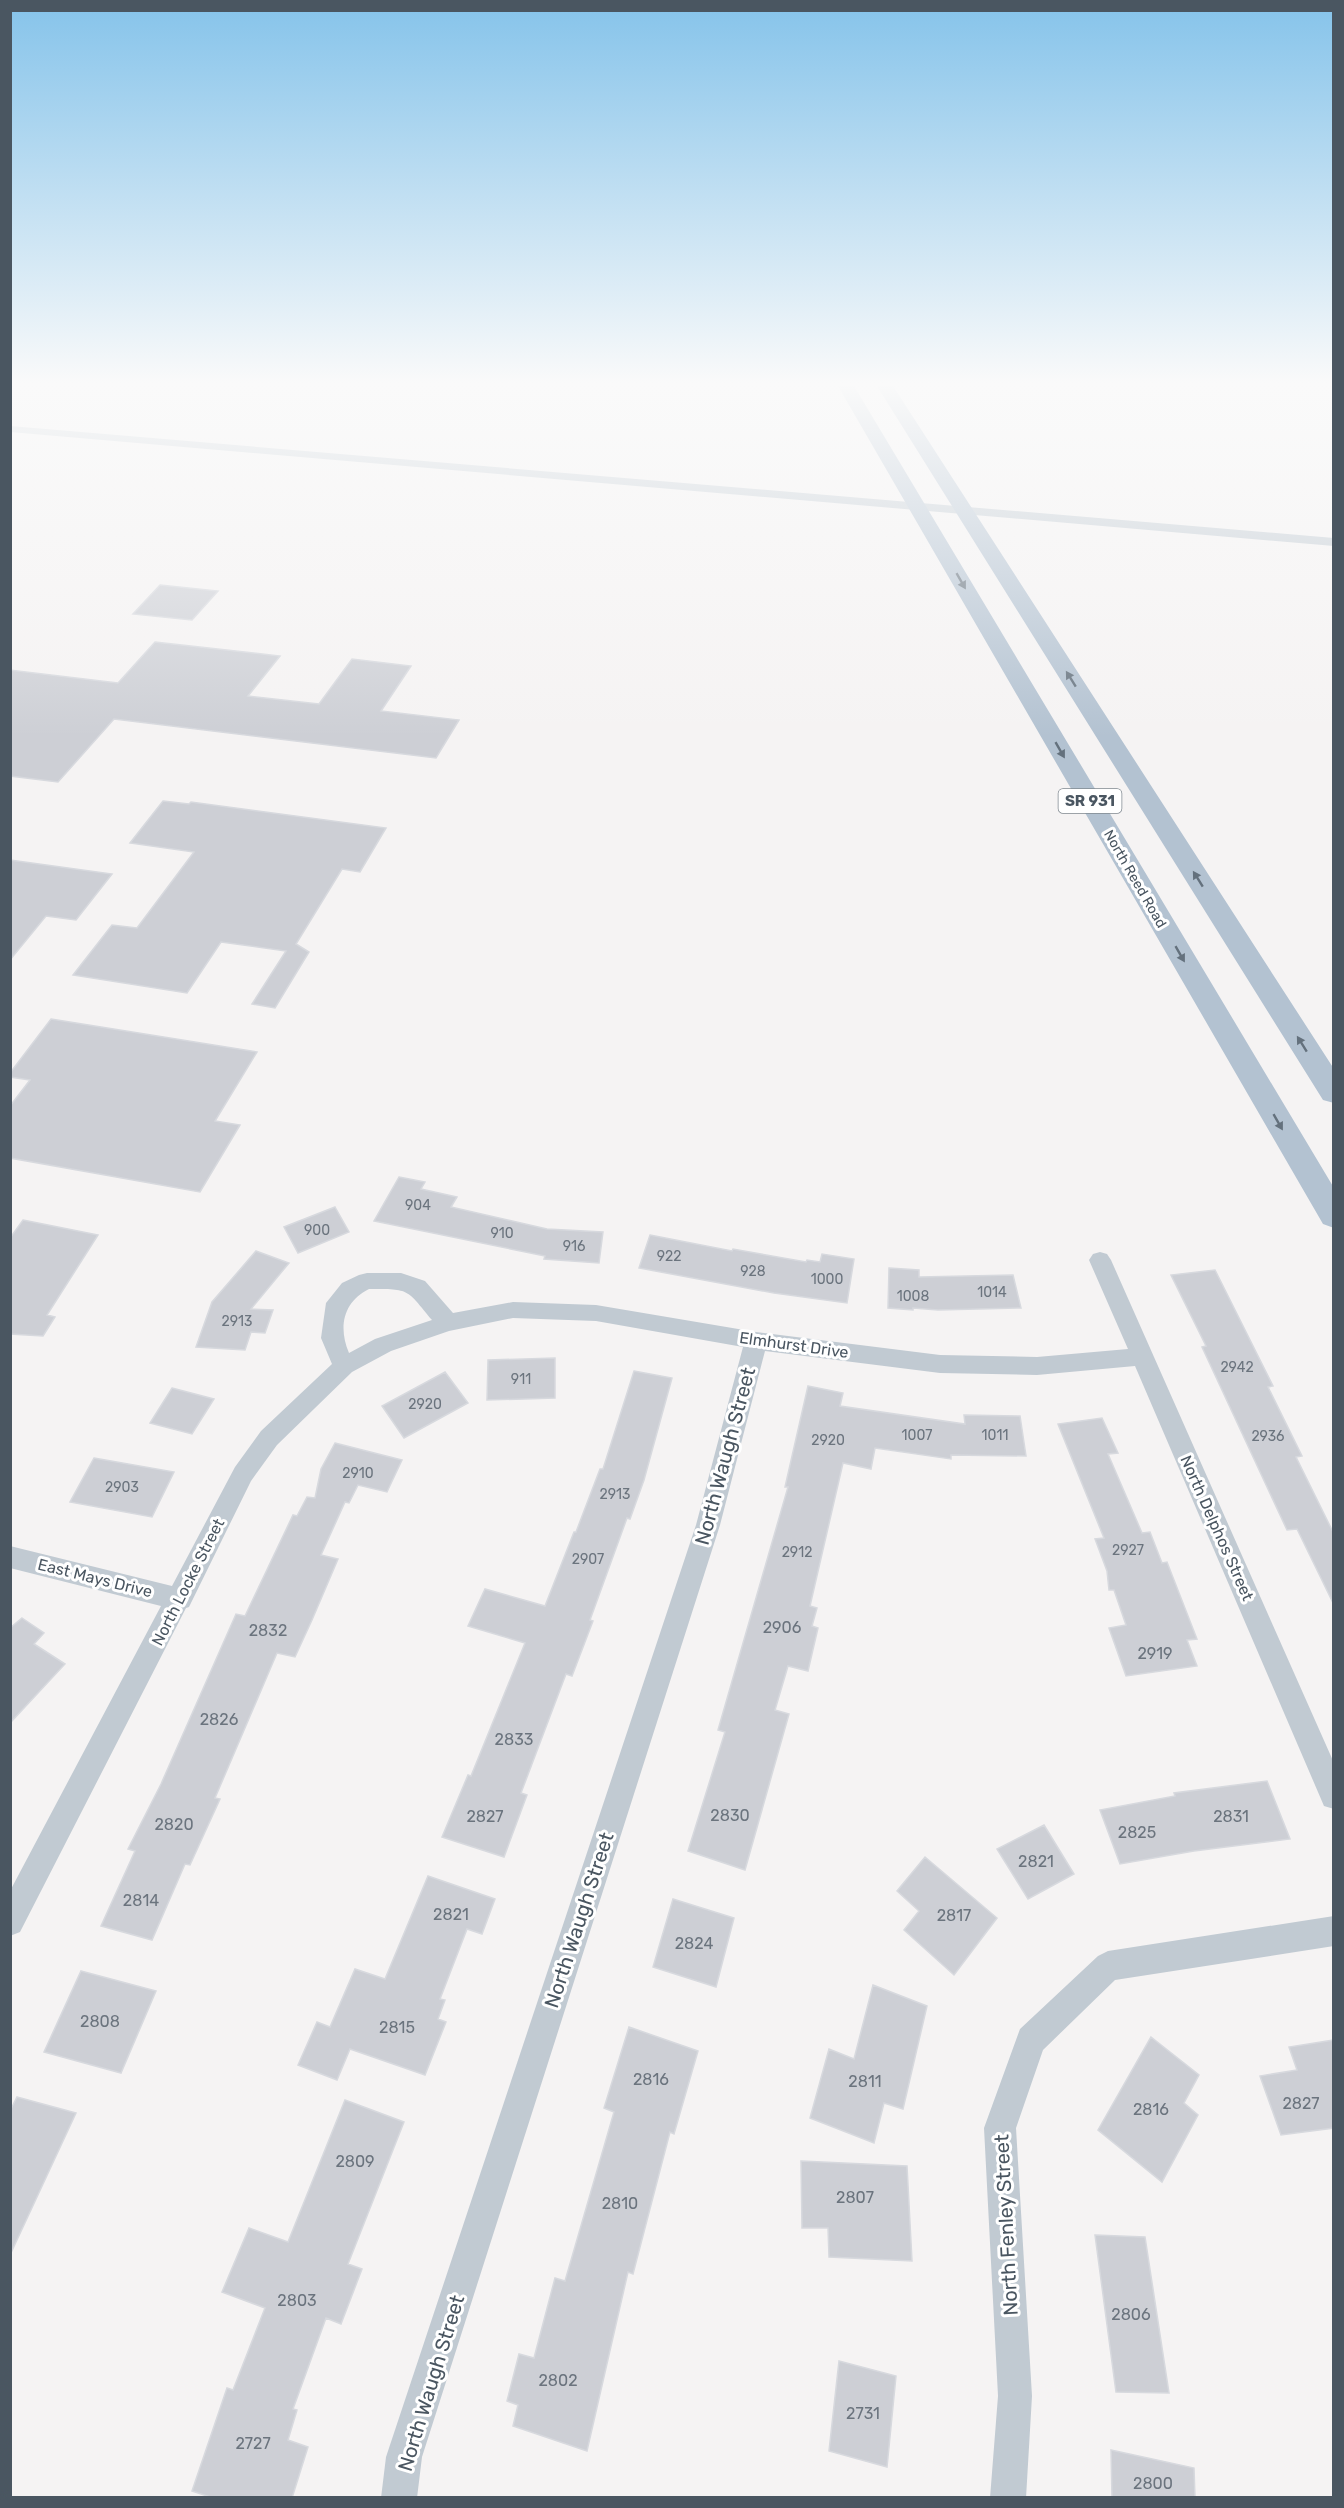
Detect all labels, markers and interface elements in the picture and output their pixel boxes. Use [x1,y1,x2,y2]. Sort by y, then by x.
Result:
one-way arrow [956,573,966,590]
one-way arrow [1065,671,1076,687]
one-way arrow [1054,741,1064,758]
road number: SR 931 [1058,789,1122,813]
street label: North Reed Road [1100,827,1170,931]
one-way arrow [1192,871,1203,887]
one-way arrow [1174,946,1185,962]
one-way arrow [1297,1036,1308,1052]
one-way arrow [1273,1114,1284,1130]
house number: 904 [405,1197,431,1214]
house number: 900 [304,1222,330,1239]
house number: 910 [490,1225,514,1242]
house number: 916 [563,1238,585,1255]
house number: 922 [657,1248,681,1265]
house number: 928 [740,1263,766,1280]
house number: 1000 [811,1271,843,1288]
house number: 1014 [977,1284,1007,1301]
house number: 1008 [897,1288,929,1305]
house number: 2913 [222,1313,252,1330]
street label: Elmhurst Drive [738,1328,850,1362]
house number: 2942 [1220,1359,1254,1376]
street label: North Waugh Street [690,1364,760,1548]
house number: 911 [511,1371,531,1388]
house number: 2920 [408,1396,442,1413]
house number: 1007 [902,1427,932,1444]
house number: 1011 [982,1427,1008,1444]
house number: 2936 [1251,1428,1285,1445]
house number: 2920 [811,1432,845,1449]
street label: North Delphos Street [1176,1452,1258,1604]
house number: 2910 [342,1465,374,1482]
house number: 2903 [105,1479,139,1496]
house number: 2913 [600,1486,630,1503]
street label: North Locke Street [148,1515,228,1649]
house number: 2927 [1112,1542,1144,1559]
house number: 2912 [782,1544,812,1561]
house number: 2907 [572,1551,604,1568]
street label: East Mays Drive [36,1555,154,1601]
house number: 2906 [763,1618,802,1637]
house number: 2832 [249,1621,287,1640]
house number: 2919 [1137,1644,1173,1663]
house number: 2826 [200,1710,239,1729]
house number: 2833 [495,1730,533,1749]
house number: 2830 [710,1806,750,1825]
house number: 2827 [466,1807,504,1826]
house number: 2831 [1213,1807,1249,1826]
house number: 2820 [154,1815,194,1834]
house number: 2825 [1118,1823,1156,1842]
street label: North Waugh Street [539,1829,619,2011]
house number: 2821 [1018,1852,1054,1871]
house number: 2814 [123,1891,159,1910]
house number: 2821 [433,1905,469,1924]
house number: 2817 [937,1906,971,1925]
house number: 2824 [675,1934,713,1953]
house number: 2808 [80,2012,120,2031]
house number: 2815 [379,2018,415,2037]
house number: 2816 [633,2070,669,2089]
house number: 2811 [848,2072,882,2091]
house number: 2827 [1282,2094,1320,2113]
house number: 2816 [1133,2100,1169,2119]
street label: North Fenley Street [989,2134,1023,2316]
house number: 2809 [335,2152,375,2171]
house number: 2807 [836,2188,874,2207]
house number: 2810 [602,2194,638,2213]
house number: 2803 [277,2291,317,2310]
street label: North Waugh Street [393,2292,469,2474]
house number: 2806 [1111,2305,1151,2324]
house number: 2802 [538,2371,578,2390]
house number: 2731 [846,2404,880,2423]
house number: 2727 [235,2434,271,2453]
house number: 2800 [1133,2474,1173,2493]

